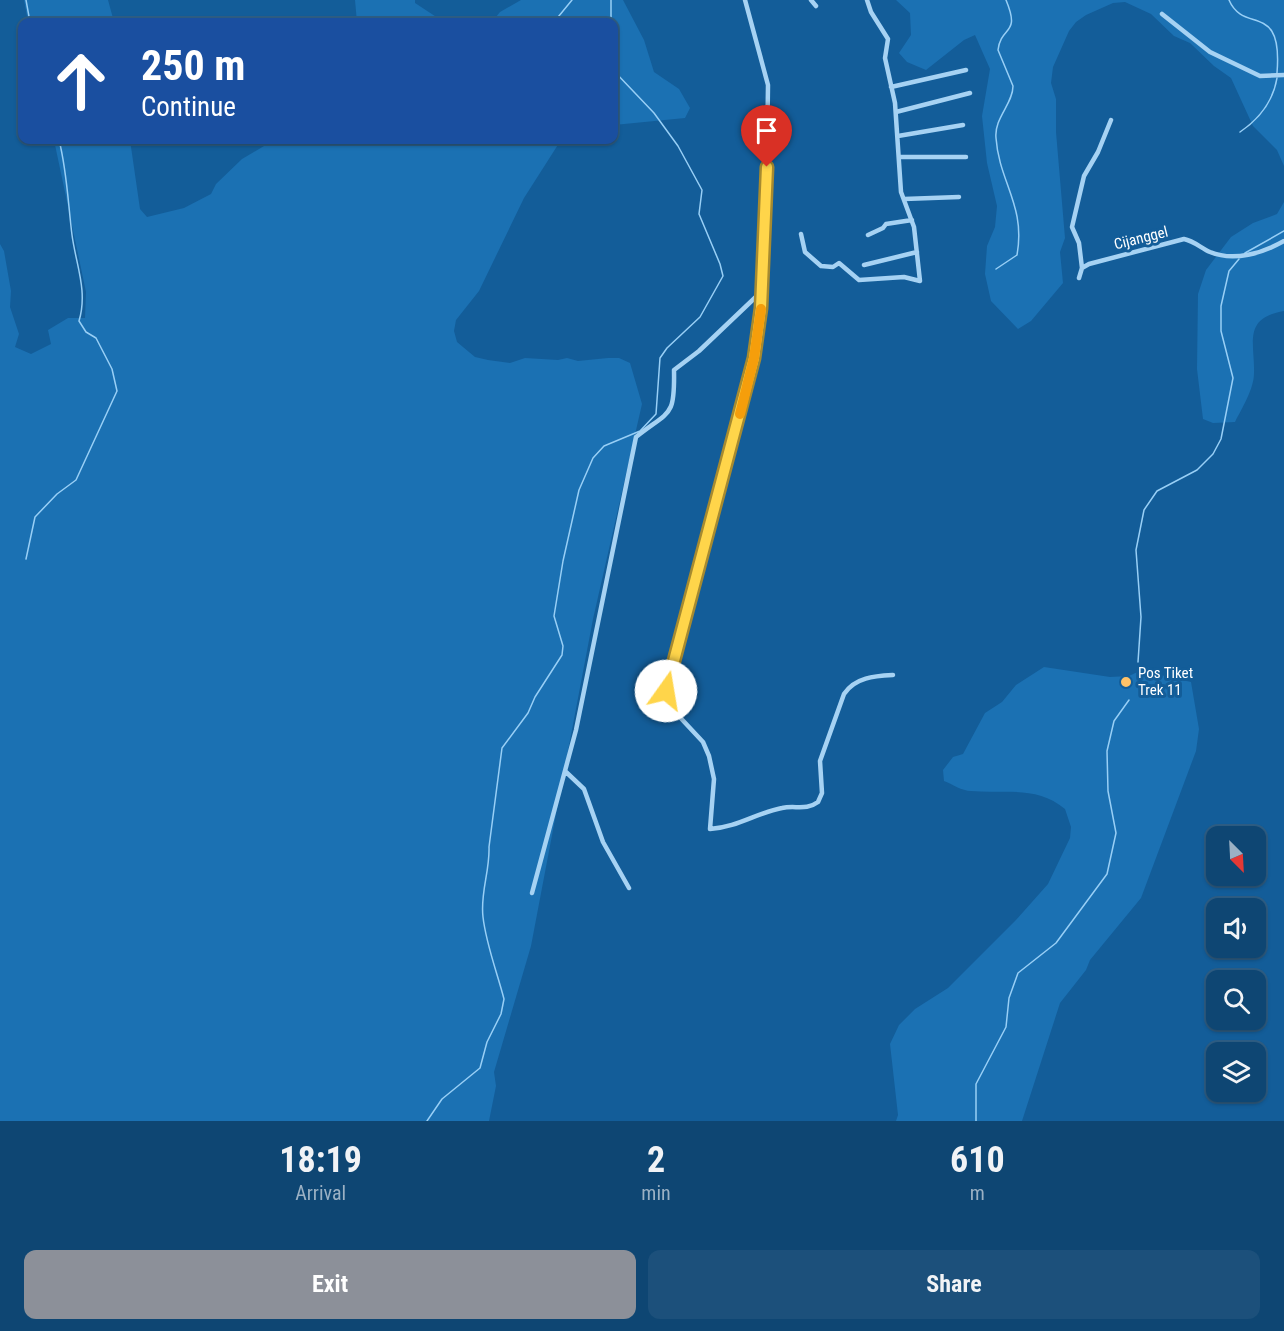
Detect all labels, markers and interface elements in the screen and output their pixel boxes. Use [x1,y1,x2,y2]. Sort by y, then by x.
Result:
text: 250 m [141,41,246,90]
icon: ahead [42,42,120,120]
text: Continue [141,91,236,123]
pin [741,105,792,167]
icon: arrive [750,114,783,147]
street label: Cijanggel [1112,223,1170,253]
position arrow [634,659,698,723]
place label: Pos Tiket Trek 11 [1138,664,1193,699]
marker: Pos Tiket Trek 11 [1119,675,1133,689]
north arrow [1206,826,1266,886]
map controls [1206,826,1266,1102]
button: sound [1206,898,1266,958]
button: search [1206,970,1266,1030]
button: layers [1206,1042,1266,1102]
text: 18:19 [279,1139,362,1181]
text: 2 [647,1139,665,1181]
text: 610 [950,1139,1005,1181]
text: Arrival [295,1181,346,1205]
text: min [641,1181,671,1205]
text: m [970,1181,985,1205]
button: Exit [24,1250,636,1319]
button: Share [648,1250,1260,1319]

